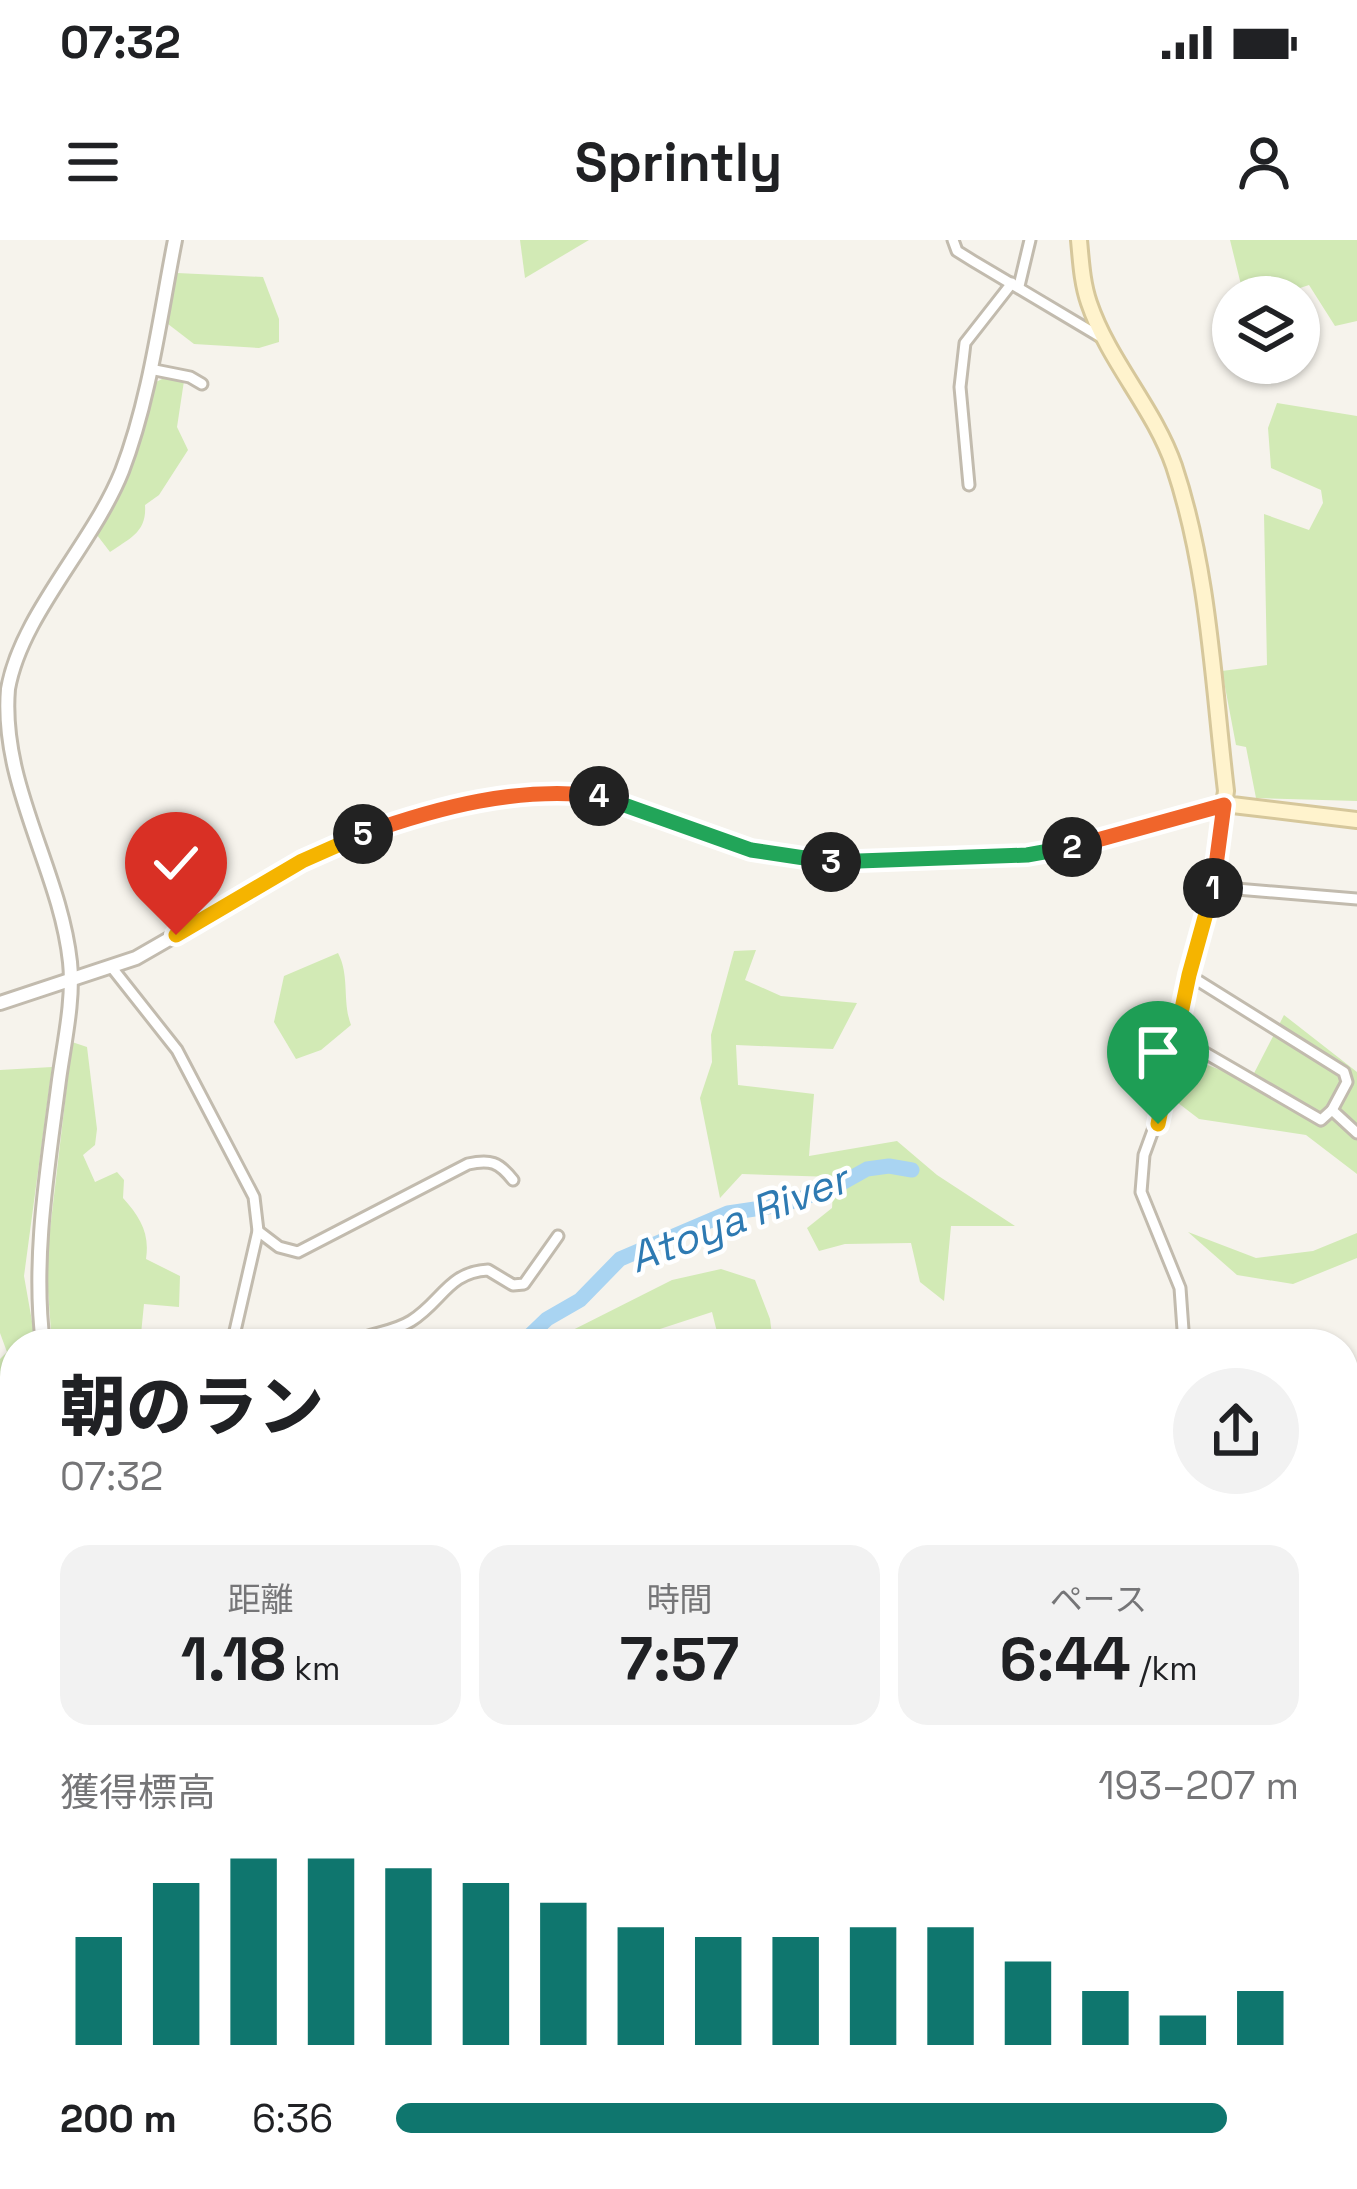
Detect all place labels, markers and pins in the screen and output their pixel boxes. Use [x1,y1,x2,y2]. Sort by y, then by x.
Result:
pin: 4 [569,766,629,826]
pin: 5 [333,804,393,864]
pin [125,812,227,935]
pin: 2 [1042,817,1102,877]
pin: 3 [801,832,861,892]
pin: 1 [1183,858,1243,918]
pin [1107,1001,1209,1124]

